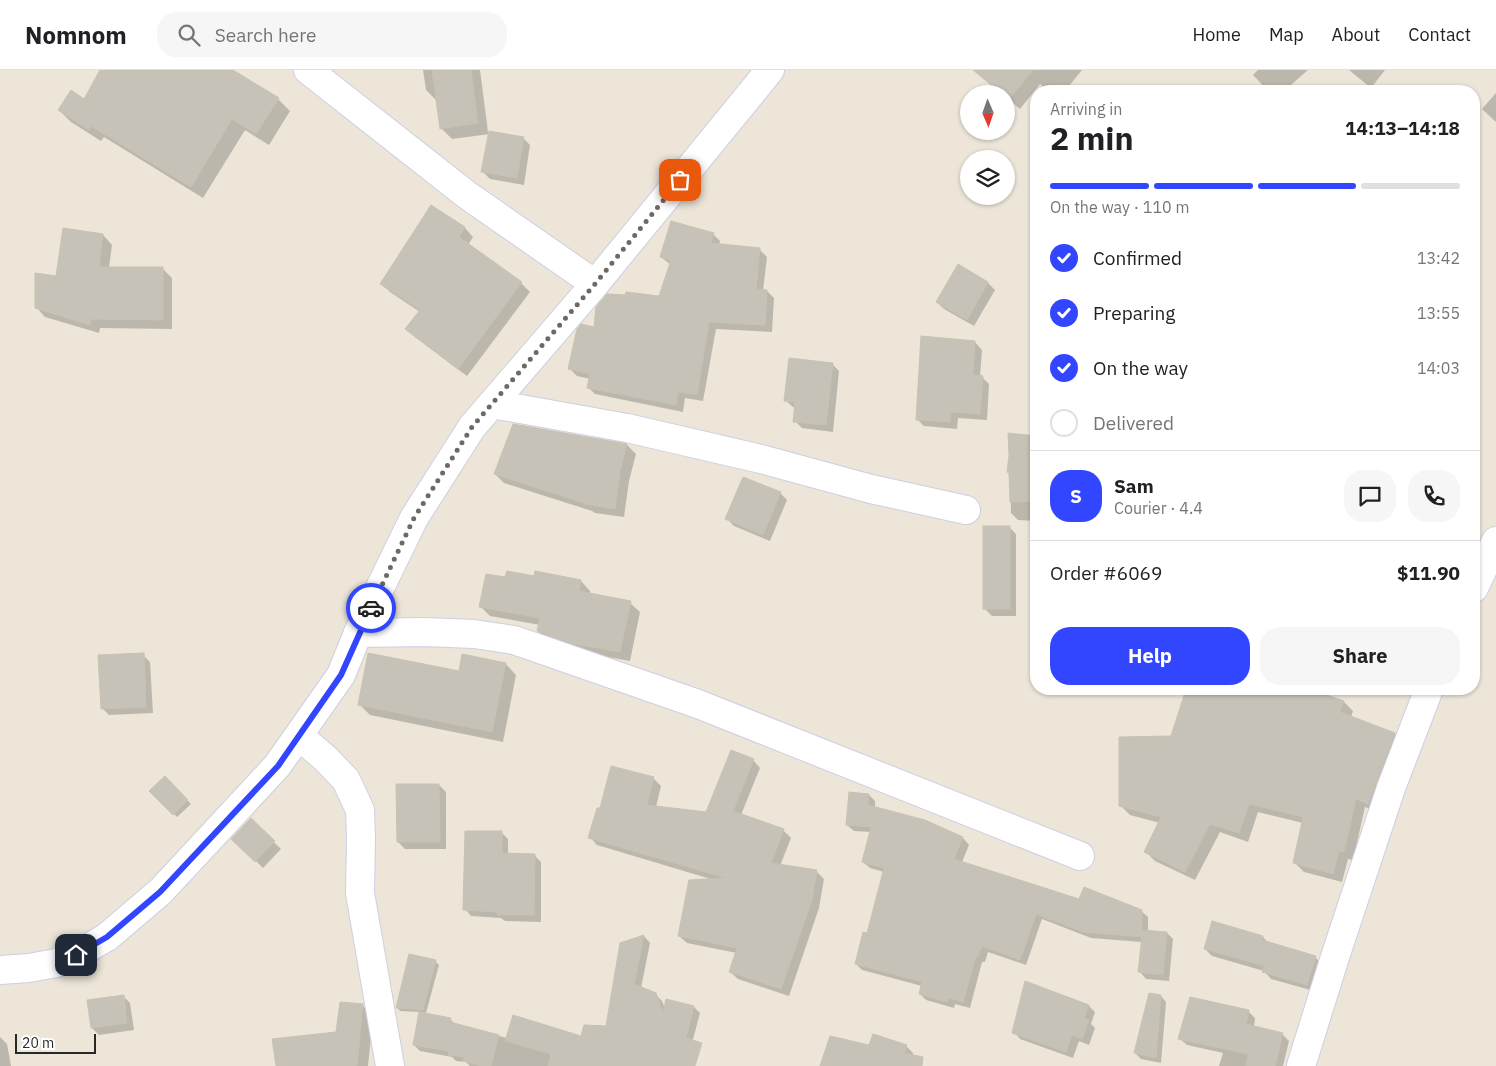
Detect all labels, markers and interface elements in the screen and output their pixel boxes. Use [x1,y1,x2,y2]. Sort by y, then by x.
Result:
search box [157,12,507,57]
text: Nomnom [25,19,127,51]
icon: search [175,21,203,49]
text: Search here [215,23,317,47]
text: Home [1193,23,1241,46]
text: Map [1269,23,1304,46]
text: About [1332,23,1380,46]
text: Contact [1408,23,1471,46]
north arrow [960,85,1015,140]
map controls [960,85,1015,205]
text: Arriving in [1050,99,1122,119]
text: 14:13–14:18 [1345,116,1460,140]
text: 2 min [1050,117,1134,159]
button: layers [960,150,1015,205]
pin [659,159,701,201]
icon: bag [666,166,694,194]
text: On the way · 110 m [1050,197,1189,217]
icon: check [1050,244,1078,272]
text: Confirmed [1093,246,1182,270]
text: 13:42 [1417,248,1460,268]
icon: check [1050,299,1078,327]
text: Preparing [1093,301,1175,325]
text: 13:55 [1417,303,1460,323]
icon: check [1050,354,1078,382]
text: On the way [1093,356,1188,380]
text: 14:03 [1417,358,1460,378]
text: Delivered [1093,411,1174,435]
button: chat [1344,470,1396,522]
button: phone [1408,470,1460,522]
text: Sam [1114,474,1154,498]
text: S [1070,484,1082,508]
text: Courier · 4.4 [1114,498,1203,518]
text: Order #6069 [1050,561,1162,585]
text: $11.90 [1397,561,1460,585]
courier [346,583,396,633]
icon: car [357,594,385,622]
button: Help [1050,627,1250,685]
button: Share [1260,627,1460,685]
pin [55,934,97,976]
icon: home [62,941,90,969]
scale bar [15,1031,96,1054]
text: 20 m [22,1034,54,1052]

